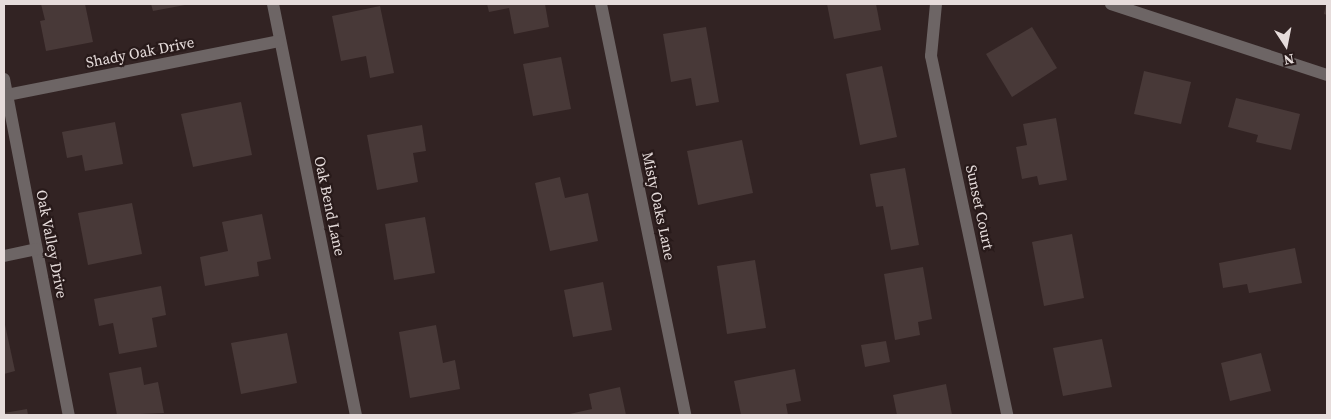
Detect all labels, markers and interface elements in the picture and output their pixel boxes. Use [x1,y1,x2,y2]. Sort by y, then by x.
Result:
north arrow [1261,20,1311,70]
street label: Shady Oak Drive [84,33,196,71]
text: N [1282,49,1296,71]
street label: Misty Oaks Lane [639,150,679,262]
street label: Oak Bend Lane [311,155,349,257]
street label: Sunset Court [962,163,998,251]
street label: Oak Valley Drive [33,188,71,300]

